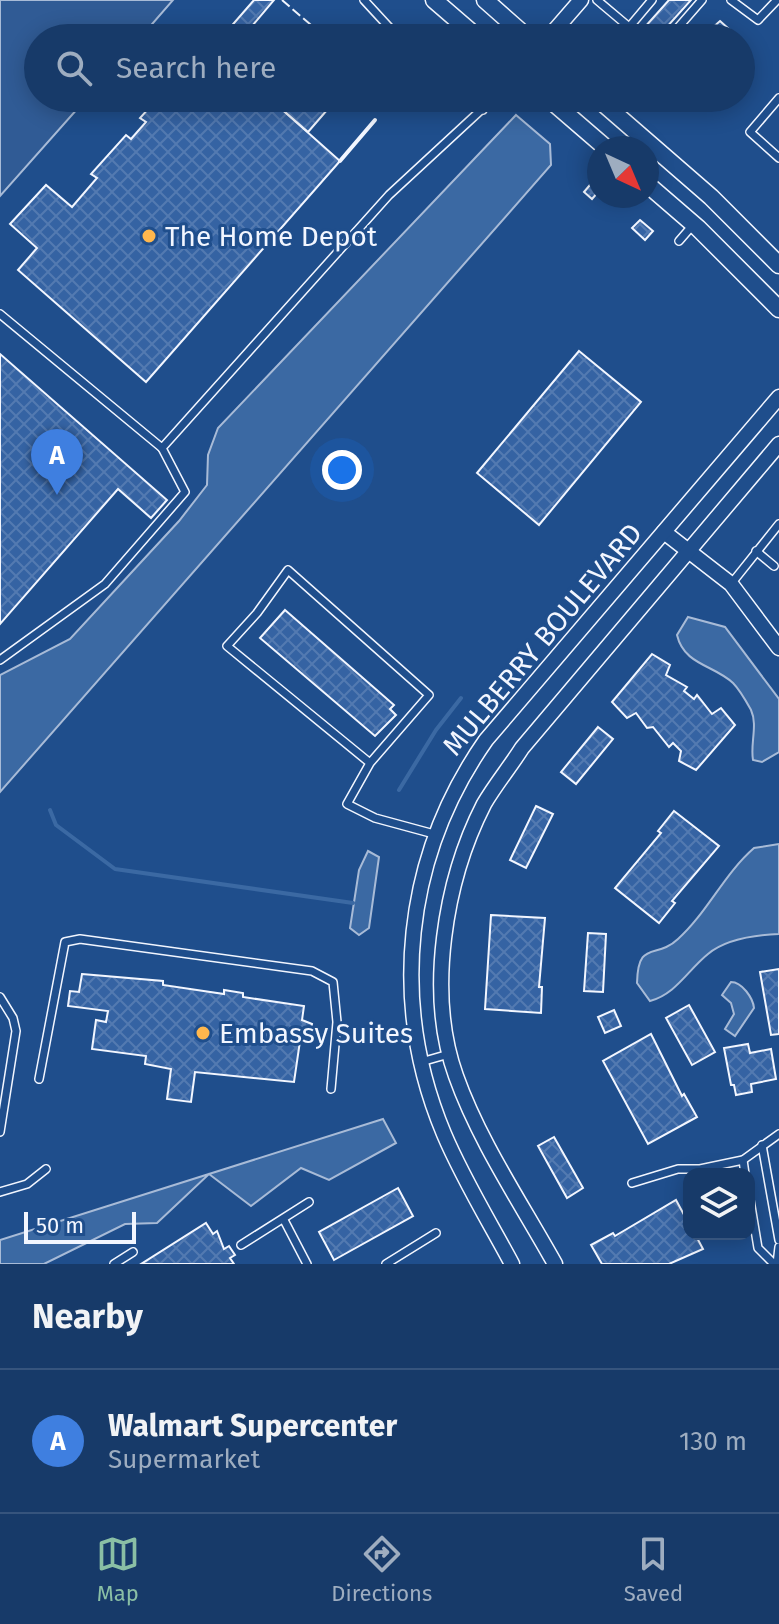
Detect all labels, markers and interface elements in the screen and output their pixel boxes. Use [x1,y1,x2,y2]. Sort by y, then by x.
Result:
search box [24,24,755,112]
icon: search [52,46,96,90]
text: Search here [116,50,276,86]
north arrow [587,136,659,208]
place label: The Home Depot [165,220,378,253]
marker: The Home Depot [140,227,158,245]
pin: A [31,429,83,495]
your location [322,450,362,490]
street label: MULBERRY BOULEVARD [436,517,649,762]
place label: Embassy Suites [219,1017,413,1050]
marker: Embassy Suites [194,1024,212,1042]
map controls [683,1168,755,1240]
button: layers [683,1168,755,1240]
scale bar [24,1208,136,1244]
text: 50 m [36,1212,84,1239]
text: Nearby [32,1296,143,1337]
text: Walmart Supercenter [108,1408,397,1444]
text: A [50,1426,66,1457]
text: 130 m [679,1426,747,1457]
text: Supermarket [108,1444,260,1475]
tab: Map [96,1532,140,1607]
tab: Directions [331,1532,432,1607]
tab: Saved [624,1532,683,1607]

